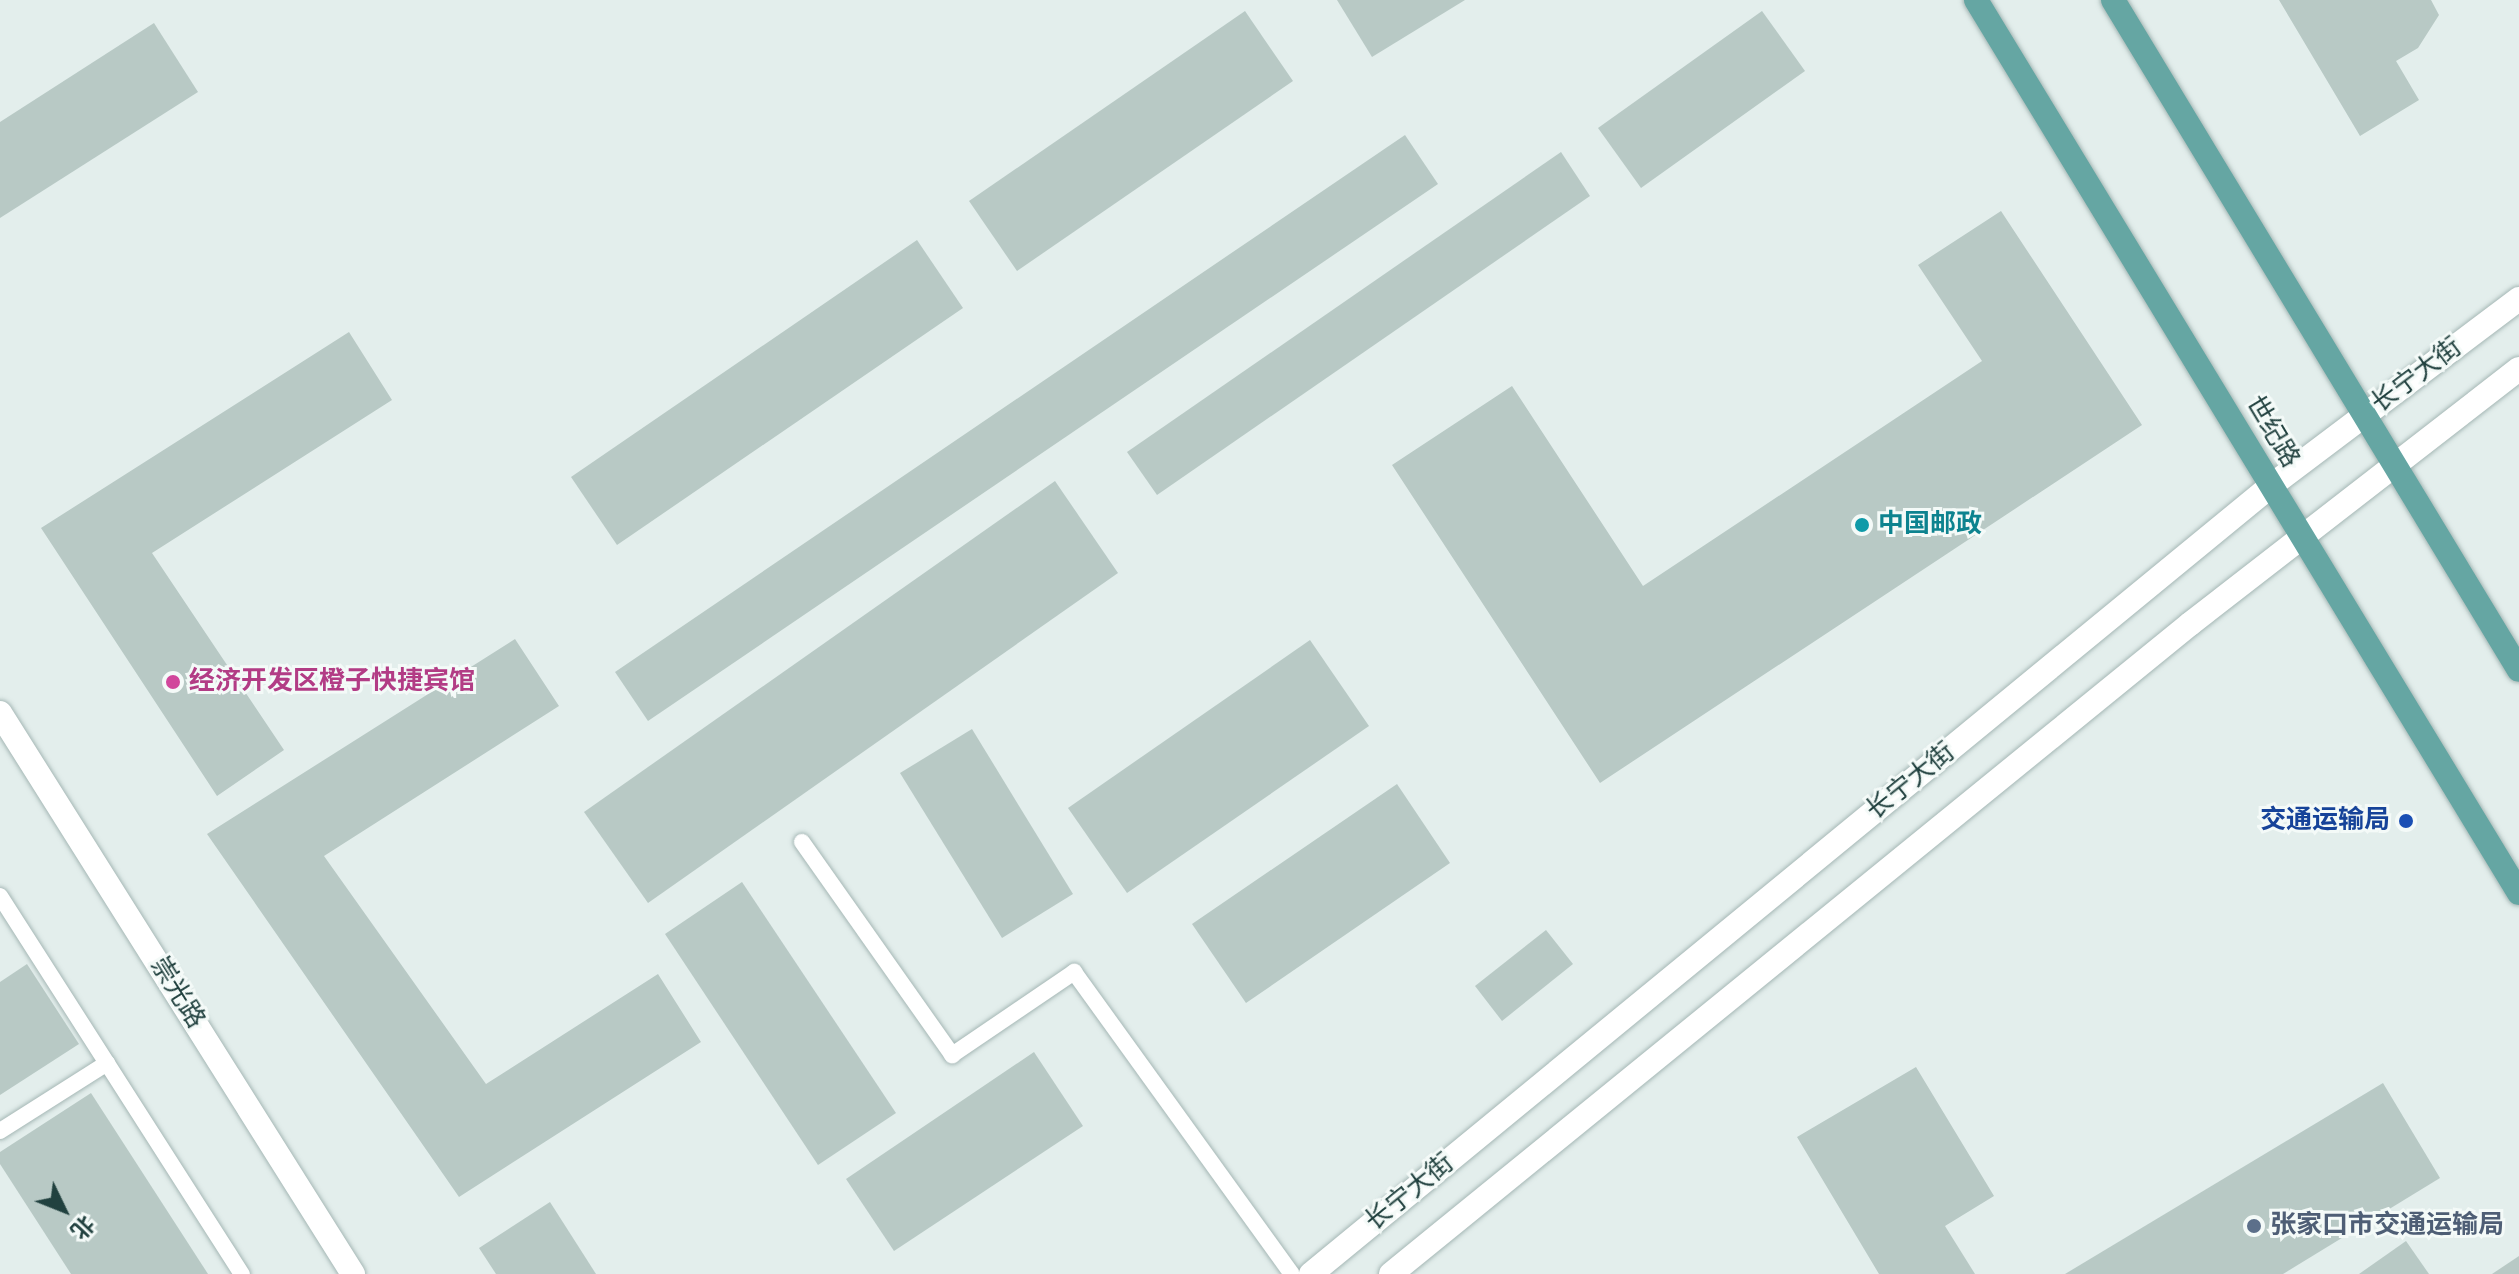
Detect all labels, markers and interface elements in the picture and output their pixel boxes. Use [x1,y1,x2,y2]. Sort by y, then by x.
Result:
street label: 长宁大街 [2366,332,2468,420]
street label: 世纪路 [2239,391,2305,473]
place label: 中国邮政 [1878,509,1982,541]
marker: 中国邮政 [1853,516,1871,534]
place label: 经济开发区橙子快捷宾馆 [189,666,475,698]
marker: 经济开发区橙子快捷宾馆 [164,673,182,691]
street label: 长宁大街 [1861,737,1961,827]
place label: 交通运输局 [2260,805,2390,837]
marker: 交通运输局 [2397,812,2415,830]
street label: 崇光路 [143,952,211,1034]
street label: 长宁大街 [1360,1148,1460,1238]
north arrow [24,1170,104,1250]
text: 北 [65,1209,99,1244]
place label: 张家口市交通运输局 [2270,1210,2504,1242]
marker: 张家口市交通运输局 [2245,1217,2263,1235]

